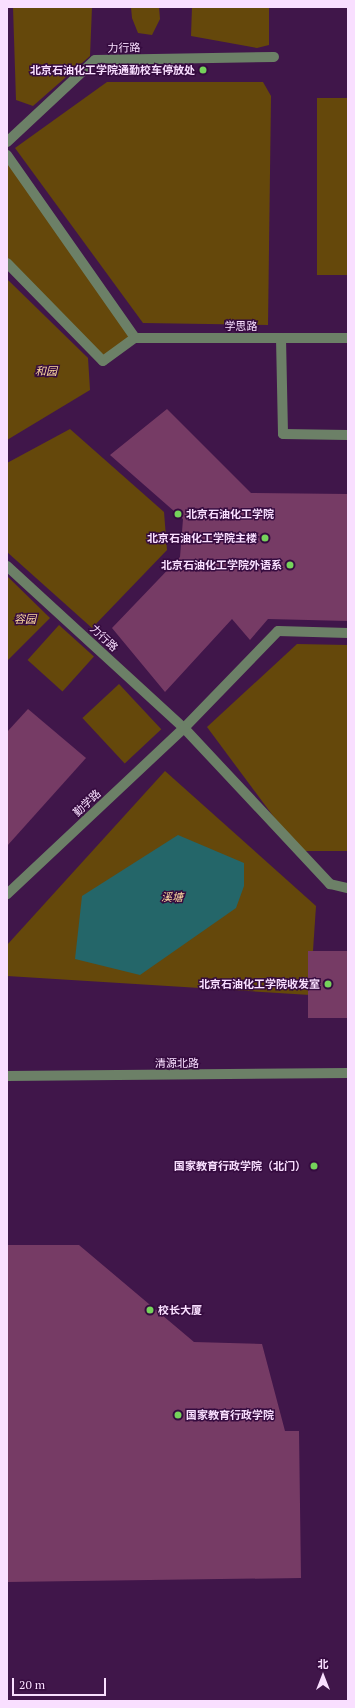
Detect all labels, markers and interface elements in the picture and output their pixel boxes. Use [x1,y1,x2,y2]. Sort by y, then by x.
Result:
street label: 力行路 [107,41,141,55]
place label: 北京石油化工学院通勤校车停放处 [30,63,195,77]
marker: 北京石油化工学院通勤校车停放处 [198,65,208,75]
street label: 学思路 [225,319,257,333]
park label: 和园 [35,364,57,378]
place label: 北京石油化工学院 [186,507,274,521]
marker: 北京石油化工学院 [173,509,183,519]
place label: 北京石油化工学院主楼 [147,531,257,545]
marker: 北京石油化工学院主楼 [260,533,270,543]
place label: 北京石油化工学院外语系 [161,558,282,572]
marker: 北京石油化工学院外语系 [285,560,295,570]
park label: 容园 [14,612,36,626]
street label: 力行路 [87,622,121,654]
street label: 勤学路 [70,787,104,819]
park label: 溪塘 [161,890,183,904]
place label: 北京石油化工学院收发室 [199,977,320,991]
marker: 北京石油化工学院收发室 [323,979,333,989]
street label: 清源北路 [155,1056,199,1070]
place label: 国家教育行政学院（北门） [174,1159,306,1173]
marker: 国家教育行政学院（北门） [309,1161,319,1171]
place label: 校长大厦 [158,1303,202,1317]
marker: 校长大厦 [145,1305,155,1315]
place label: 国家教育行政学院 [186,1408,274,1422]
marker: 国家教育行政学院 [173,1410,183,1420]
north arrow [303,1656,343,1696]
text: 北 [318,1657,329,1671]
scale bar [14,1670,108,1696]
text: 20 m [19,1677,45,1692]

